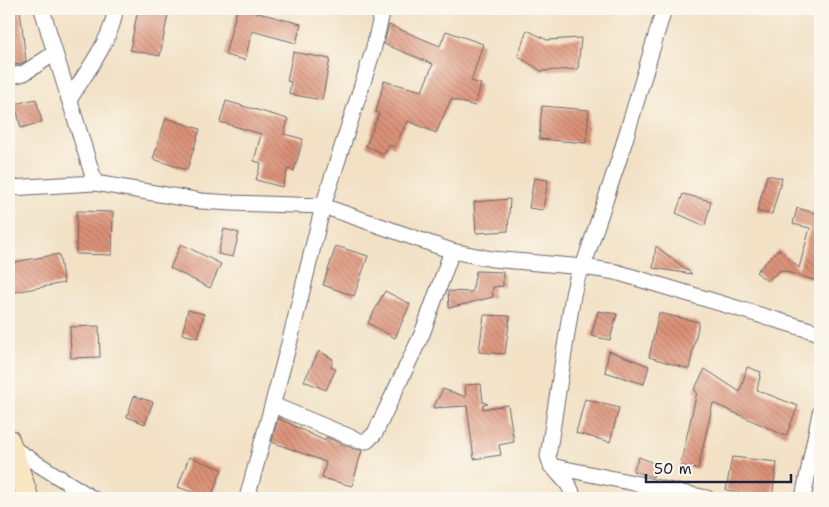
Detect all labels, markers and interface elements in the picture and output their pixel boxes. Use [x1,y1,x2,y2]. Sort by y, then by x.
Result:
scale bar [646,452,792,484]
text: 50 m [654,459,692,479]

